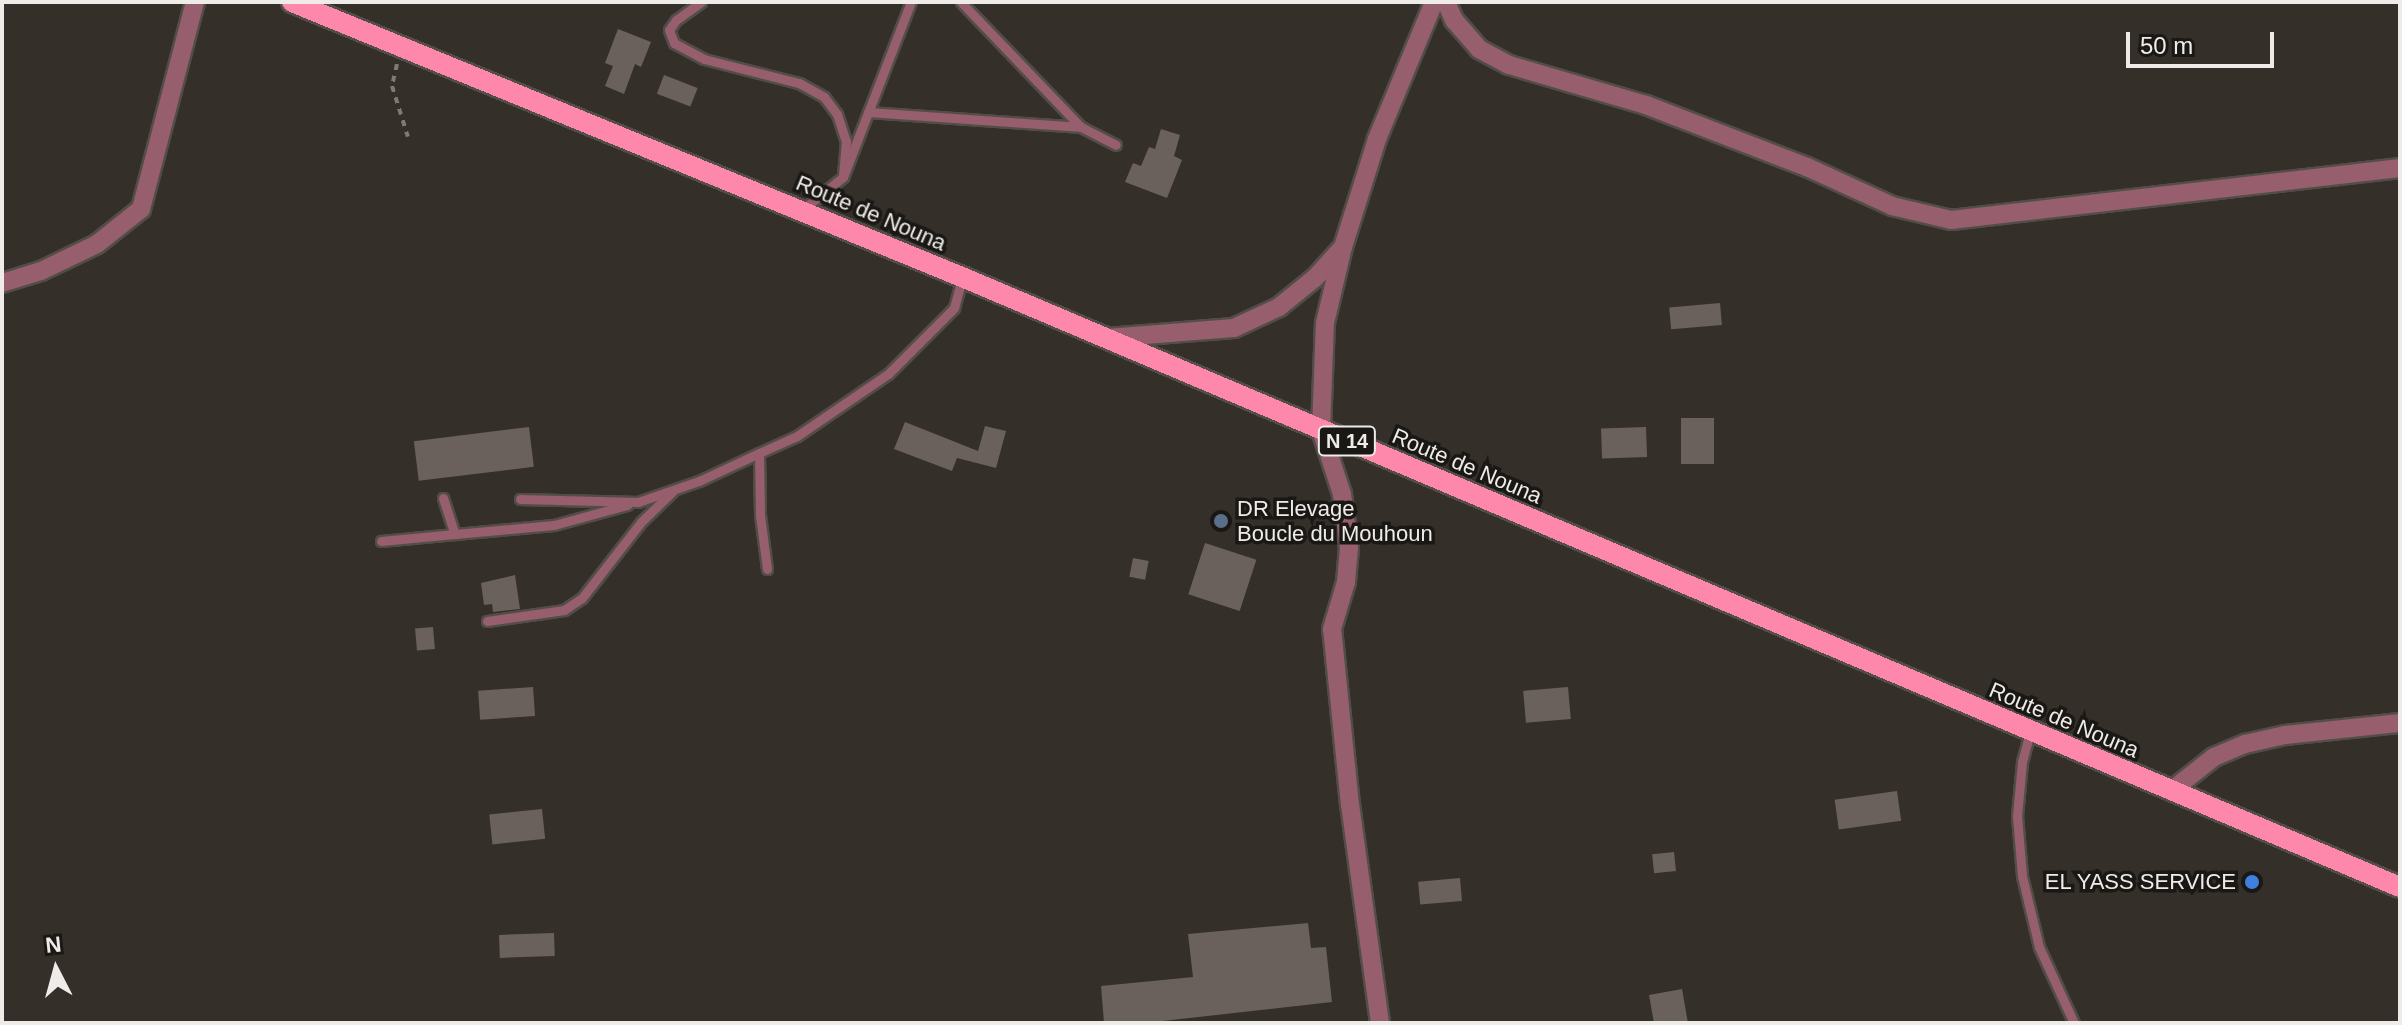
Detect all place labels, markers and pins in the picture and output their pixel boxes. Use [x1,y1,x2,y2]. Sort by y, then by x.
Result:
place label: DR Elevage Boucle du Mouhoun [1237,495,1433,546]
marker: DR Elevage Boucle du Mouhoun [1212,512,1230,530]
place label: EL YASS SERVICE [2044,869,2236,895]
marker: EL YASS SERVICE [2243,873,2261,891]

